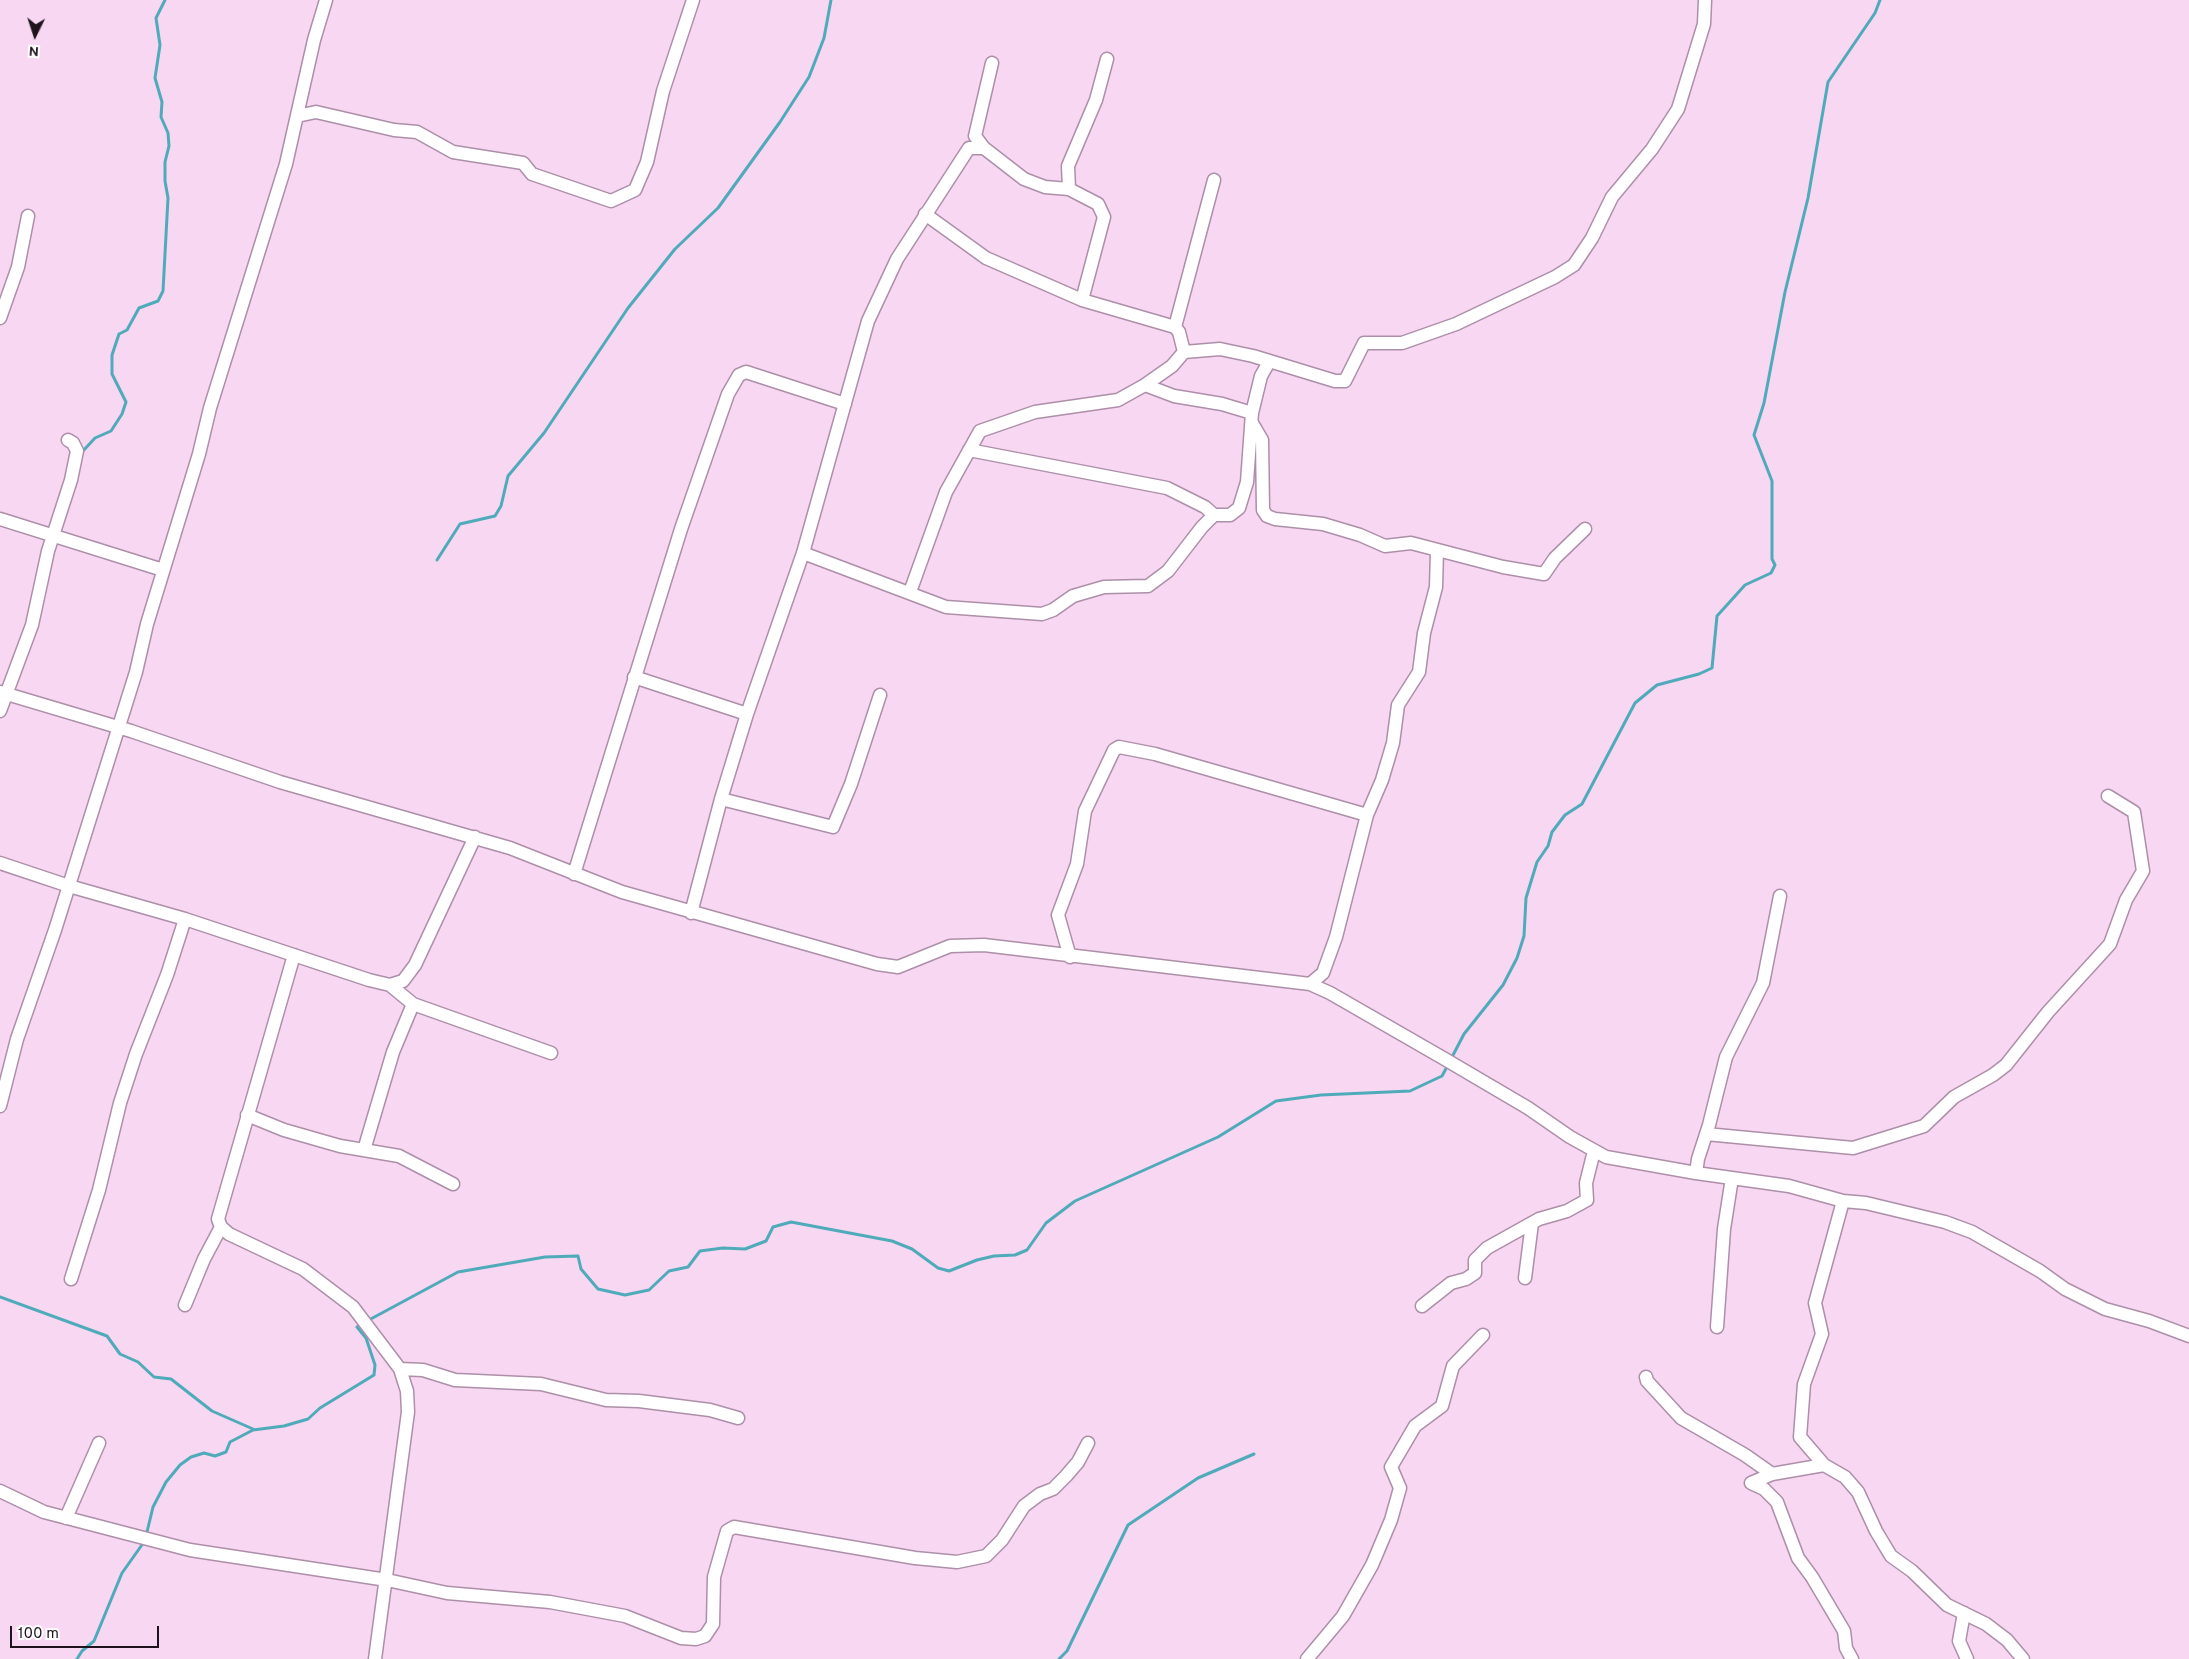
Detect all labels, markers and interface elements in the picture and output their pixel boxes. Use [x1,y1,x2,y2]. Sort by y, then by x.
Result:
north arrow [10,10,60,60]
text: N [28,42,40,59]
scale bar [12,1616,161,1648]
text: 100 m [18,1625,59,1644]

